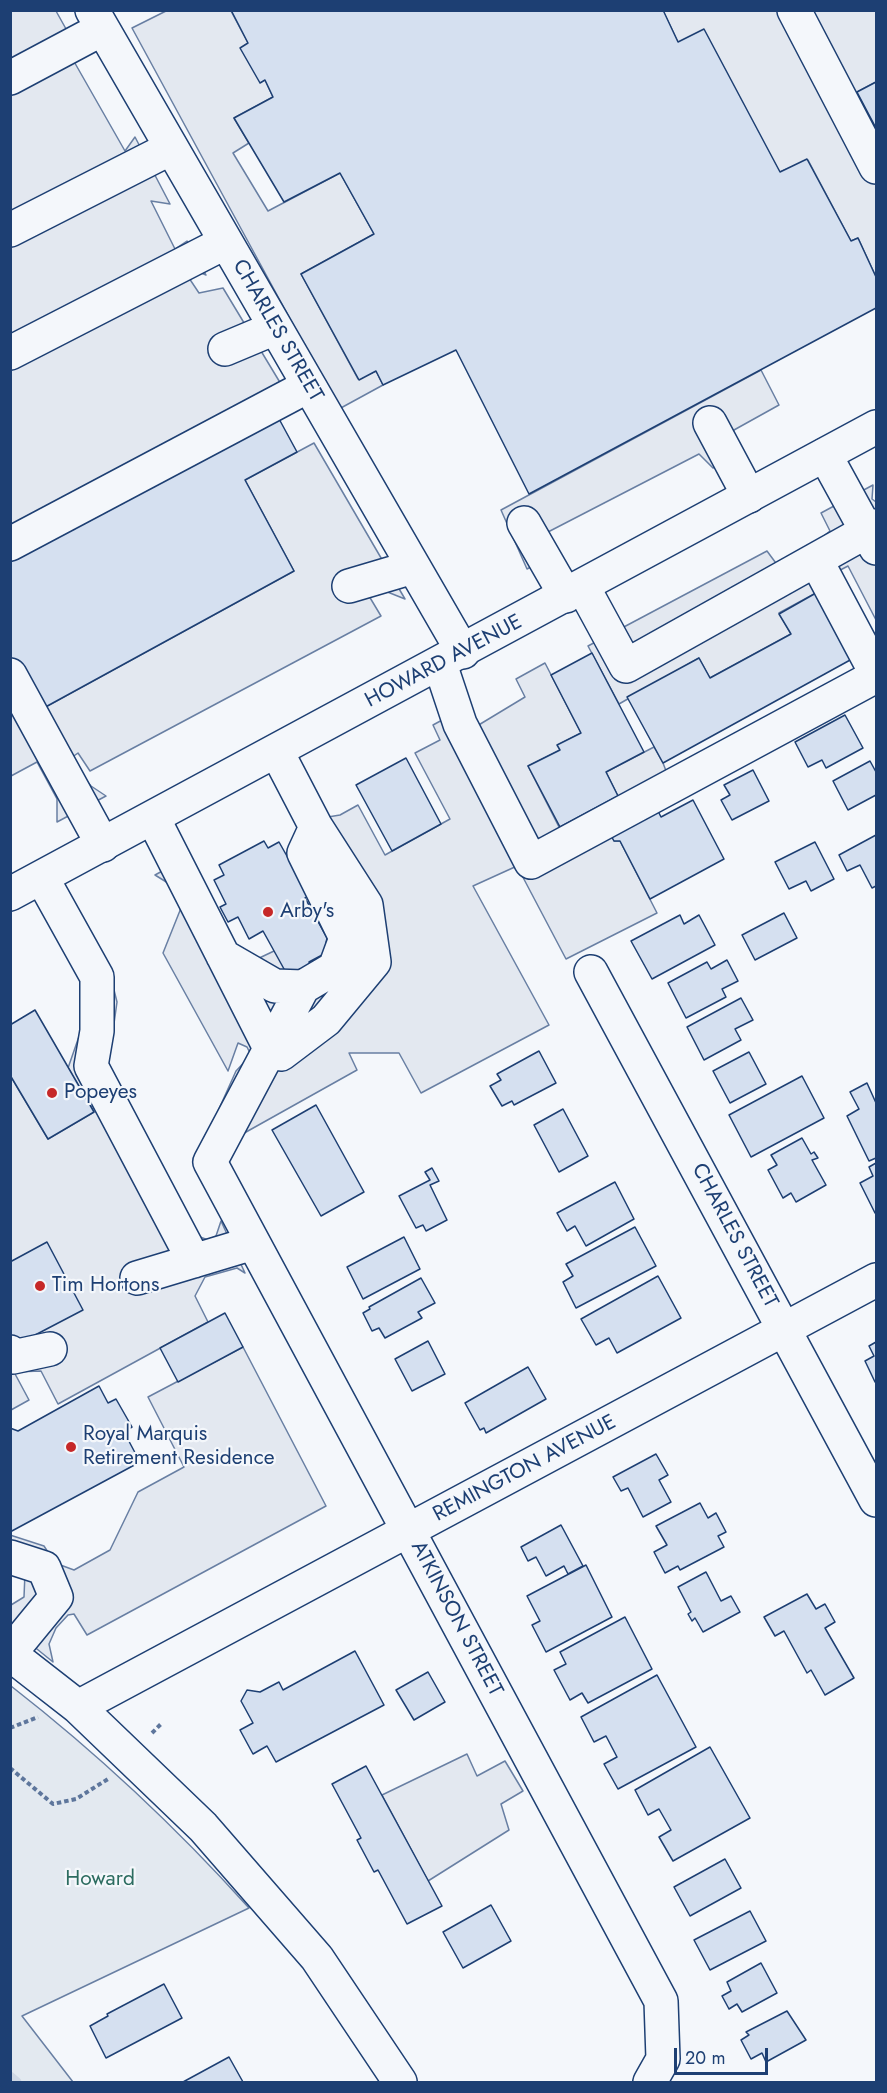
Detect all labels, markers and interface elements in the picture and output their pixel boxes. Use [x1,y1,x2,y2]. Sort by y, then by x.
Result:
street label: CHARLES STREET [226,256,328,406]
street label: HOWARD AVENUE [361,610,527,714]
place label: Arby's [280,899,334,925]
marker: Arby's [261,905,275,919]
place label: Popeyes [64,1080,137,1106]
marker: Popeyes [45,1086,59,1100]
street label: CHARLES STREET [685,1160,783,1312]
place label: Tim Hortons [52,1273,160,1299]
marker: Tim Hortons [33,1279,47,1293]
street label: REMINGTON AVENUE [429,1410,621,1528]
place label: Royal Marquis Retirement Residence [83,1422,274,1472]
marker: Royal Marquis Retirement Residence [64,1440,78,1454]
street label: ATKINSON STREET [404,1537,508,1701]
park label: Howard [65,1867,135,1893]
scale bar [677,2036,772,2074]
text: 20 m [685,2045,725,2071]

